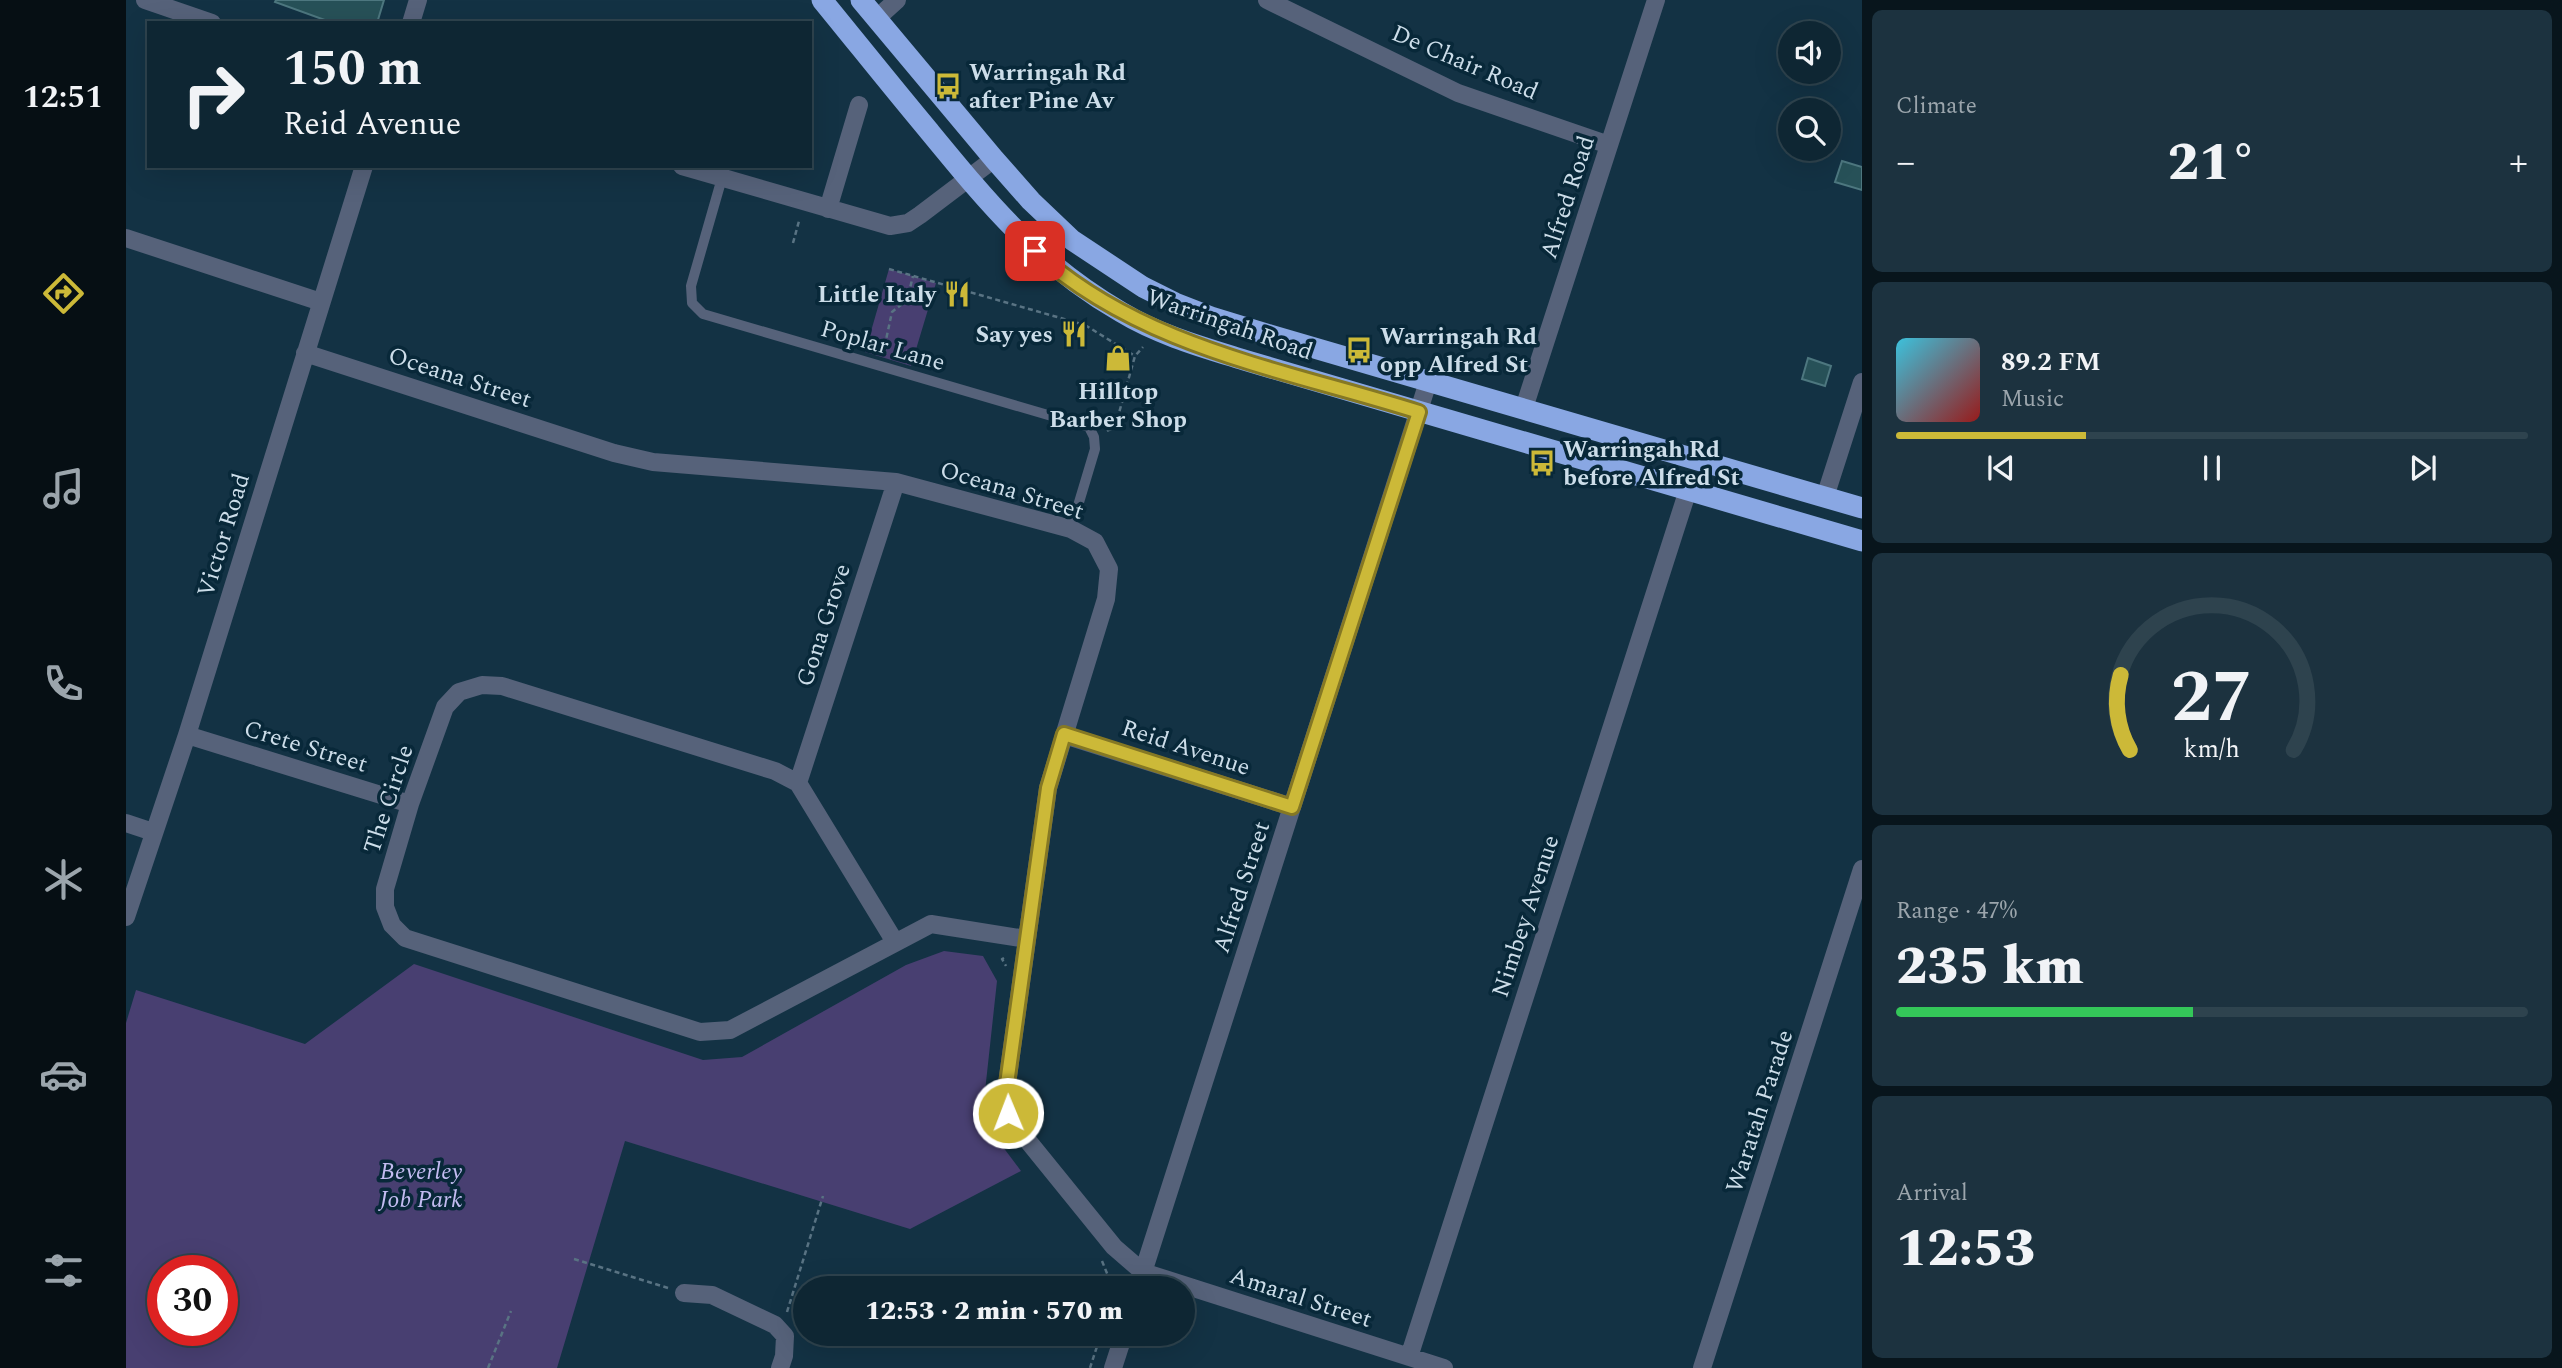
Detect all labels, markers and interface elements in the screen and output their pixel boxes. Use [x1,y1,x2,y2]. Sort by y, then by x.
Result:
street label: De Chair Road [1386,16,1544,110]
map controls [1778,21,1841,161]
button: sound [1778,21,1841,84]
text: 150 m [283,32,422,107]
icon: right [168,49,259,140]
place label: Warringah Rd after Pine Av [969,55,1126,119]
bus stop icon: Warringah Rd after Pine Av [933,71,963,101]
text: 12:51 [23,73,103,122]
text: Climate [1896,89,1977,124]
button: search [1778,98,1841,161]
text: Reid Avenue [283,100,461,149]
text: 21° [2168,124,2256,203]
street label: Alfred Road [1531,131,1605,264]
text: − [1896,134,1915,192]
text: + [2509,134,2528,192]
pin [1005,221,1065,281]
icon: arrive [1016,232,1054,270]
icon: directions [39,269,88,318]
place label: Little Italy [817,277,938,313]
restaurant icon: Little Italy [942,279,972,309]
street label: Warringah Road [1142,280,1318,370]
street label: Poplar Lane [816,311,949,381]
place label: Say yes [975,317,1053,353]
restaurant icon: Say yes [1059,319,1089,349]
place label: Warringah Rd opp Alfred St [1380,319,1537,383]
bus stop icon: Warringah Rd opp Alfred St [1344,335,1374,365]
street label: Oceana Street [383,338,536,418]
text: 89.2 FM [2001,342,2101,382]
shop icon: Hilltop Barber Shop [1103,343,1133,373]
place label: Hilltop Barber Shop [1049,374,1187,438]
text: Music [2001,382,2064,417]
place label: Warringah Rd before Alfred St [1563,432,1740,496]
bus stop icon: Warringah Rd before Alfred St [1527,448,1557,478]
icon: previous [1982,449,2020,487]
icon: pause [2193,449,2231,487]
icon: next [2404,449,2442,487]
street label: Oceana Street [935,452,1088,530]
icon: music [39,464,88,513]
street label: Victor Road [188,469,260,602]
street label: Gona Grove [787,559,861,691]
text: 27 [2171,643,2253,754]
icon: phone [39,659,88,708]
street label: Reid Avenue [1117,710,1255,786]
street label: Crete Street [239,711,372,783]
text: km/h [2184,731,2240,769]
street label: The Circle [354,740,423,858]
street label: Alfred Street [1204,817,1280,958]
street label: Nimbey Avenue [1483,830,1569,1002]
icon: climate [39,855,88,904]
text: Range · 47% [1896,894,2017,929]
text: 235 km [1896,928,2084,1007]
street label: Waratah Parade [1717,1025,1803,1197]
icon: car [39,1050,88,1099]
position arrow [971,1076,1045,1150]
park label: Beverley Job Park [377,1154,463,1218]
text: Arrival [1896,1176,1968,1211]
text: 12:53 [1896,1210,2035,1289]
icon: filters [39,1246,88,1295]
speed limit sign: 30 [147,1255,238,1346]
street label: Amaral Street [1225,1258,1376,1338]
text: 12:53 · 2 min · 570 m [865,1291,1123,1331]

